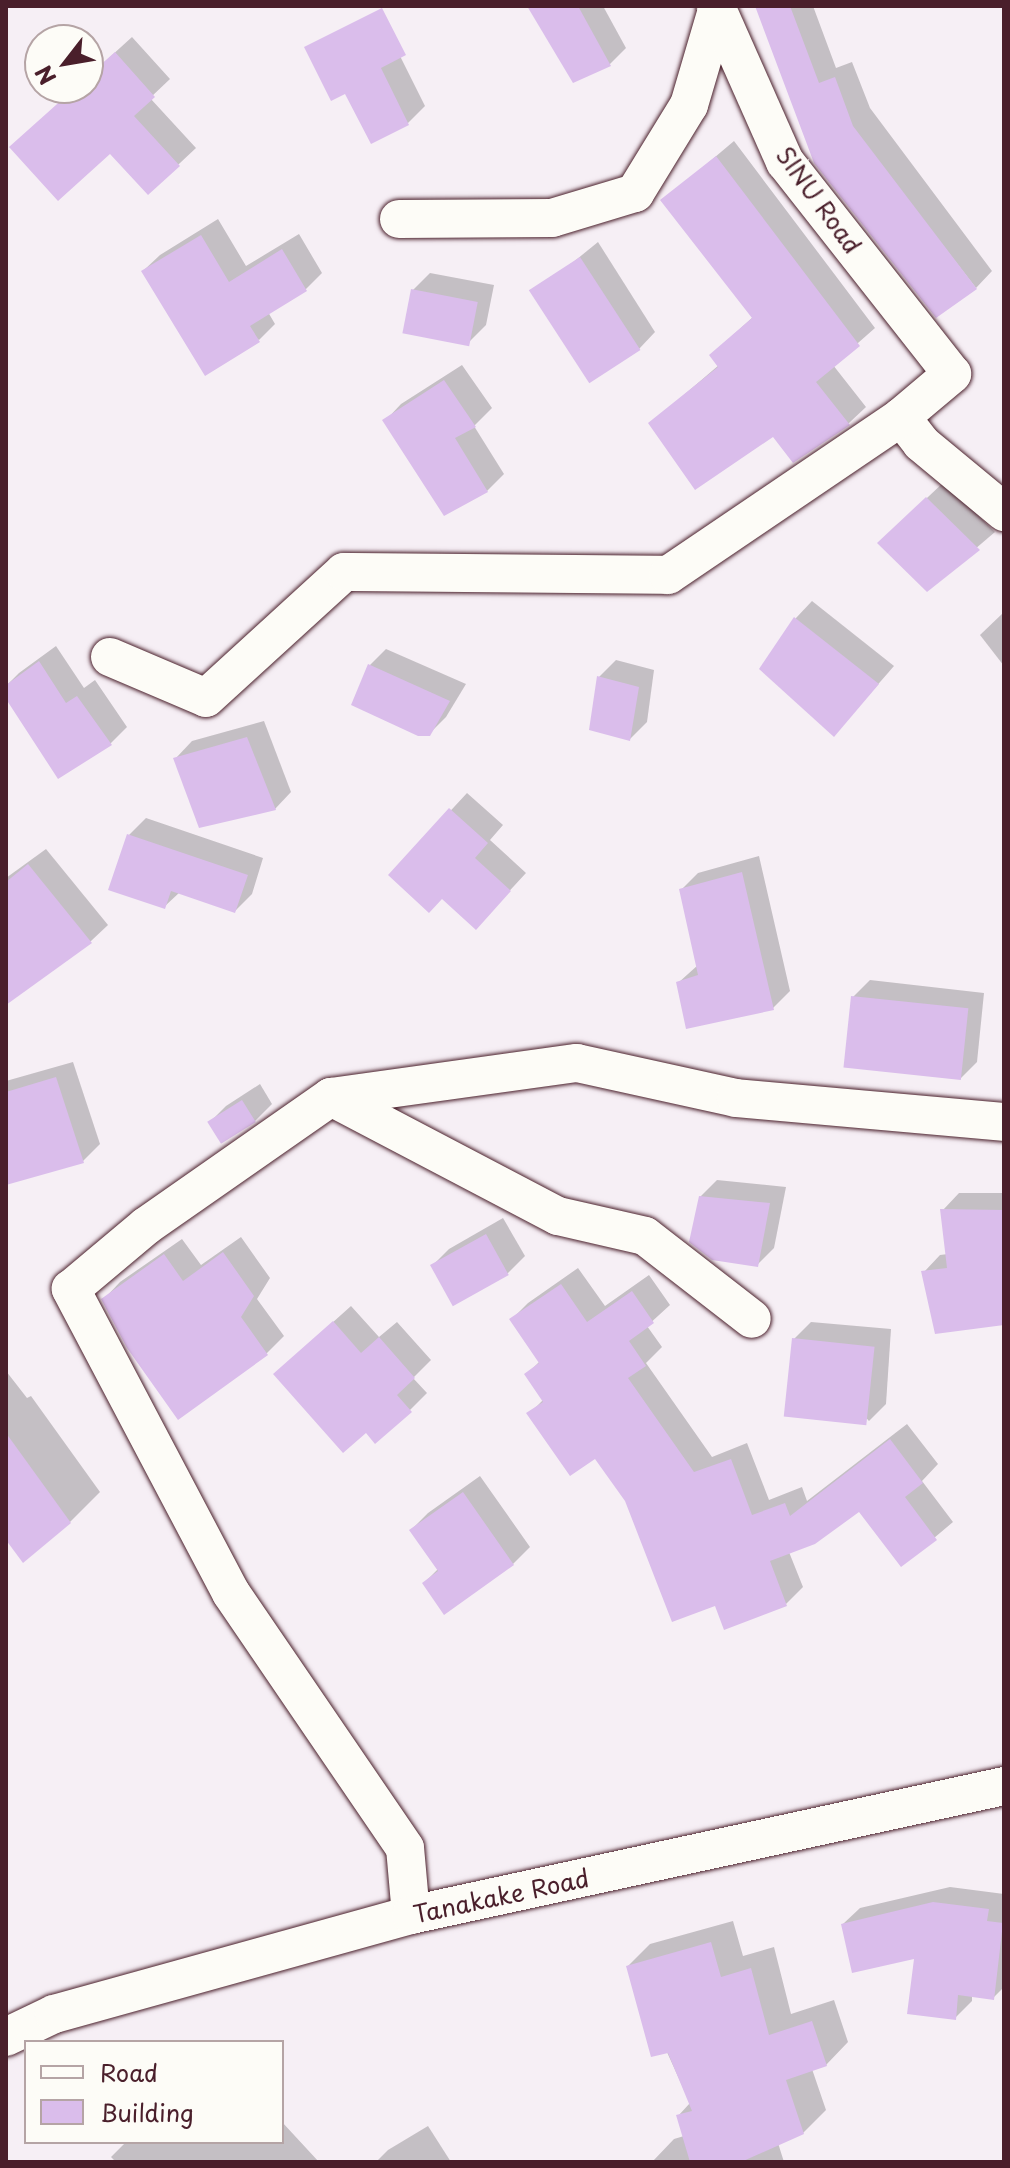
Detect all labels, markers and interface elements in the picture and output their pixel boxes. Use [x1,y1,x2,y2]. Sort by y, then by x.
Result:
north arrow [24,24,104,104]
text: N [26,60,63,92]
street label: SINU Road [771,141,867,259]
street label: Tanakake Road [410,1863,592,1929]
legend [24,2040,284,2144]
text: Road [100,2054,158,2090]
text: Building [100,2094,194,2130]

